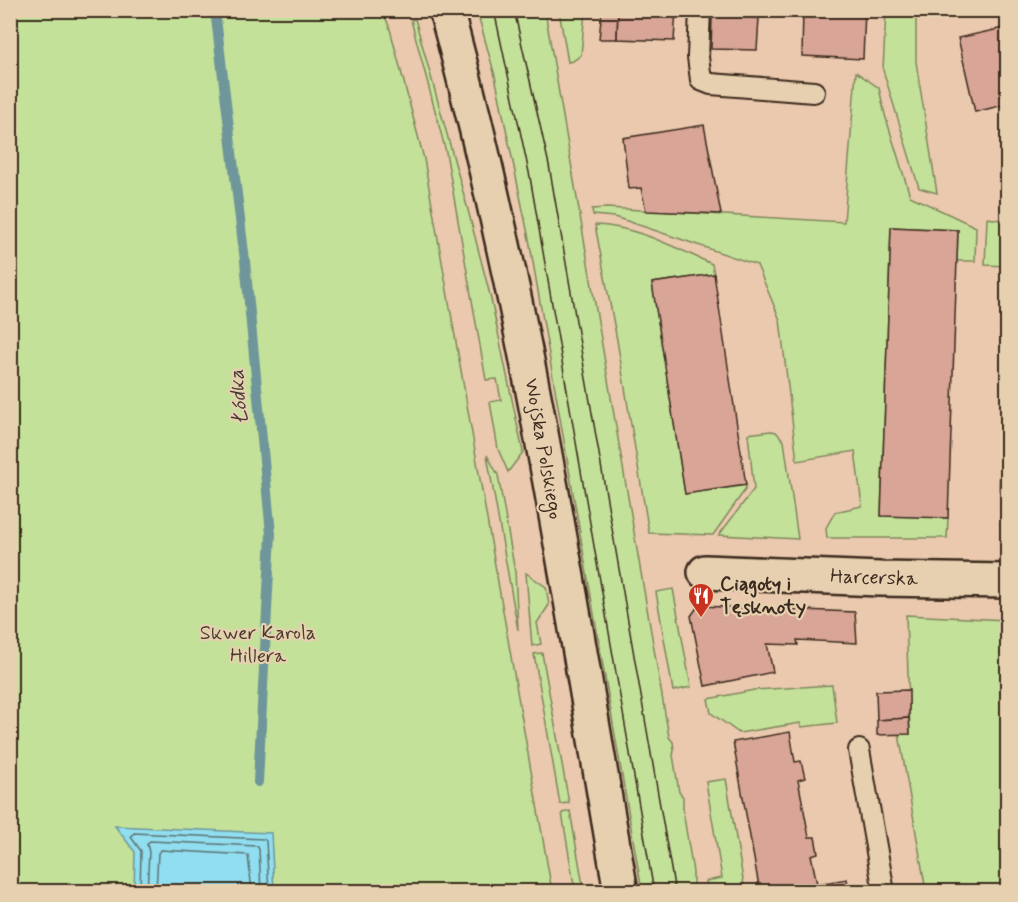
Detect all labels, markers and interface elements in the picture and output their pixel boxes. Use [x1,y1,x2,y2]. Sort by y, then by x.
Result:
water label: Łódka [223,368,255,426]
street label: Wojska Polskiego [516,376,569,522]
street label: Harcerska [830,563,919,593]
place label: Ciągoty i Tęsknoty [720,571,806,621]
restaurant icon: Ciągoty i Tęsknoty [686,581,716,619]
park label: Skwer Karola Hillera [200,620,316,670]

